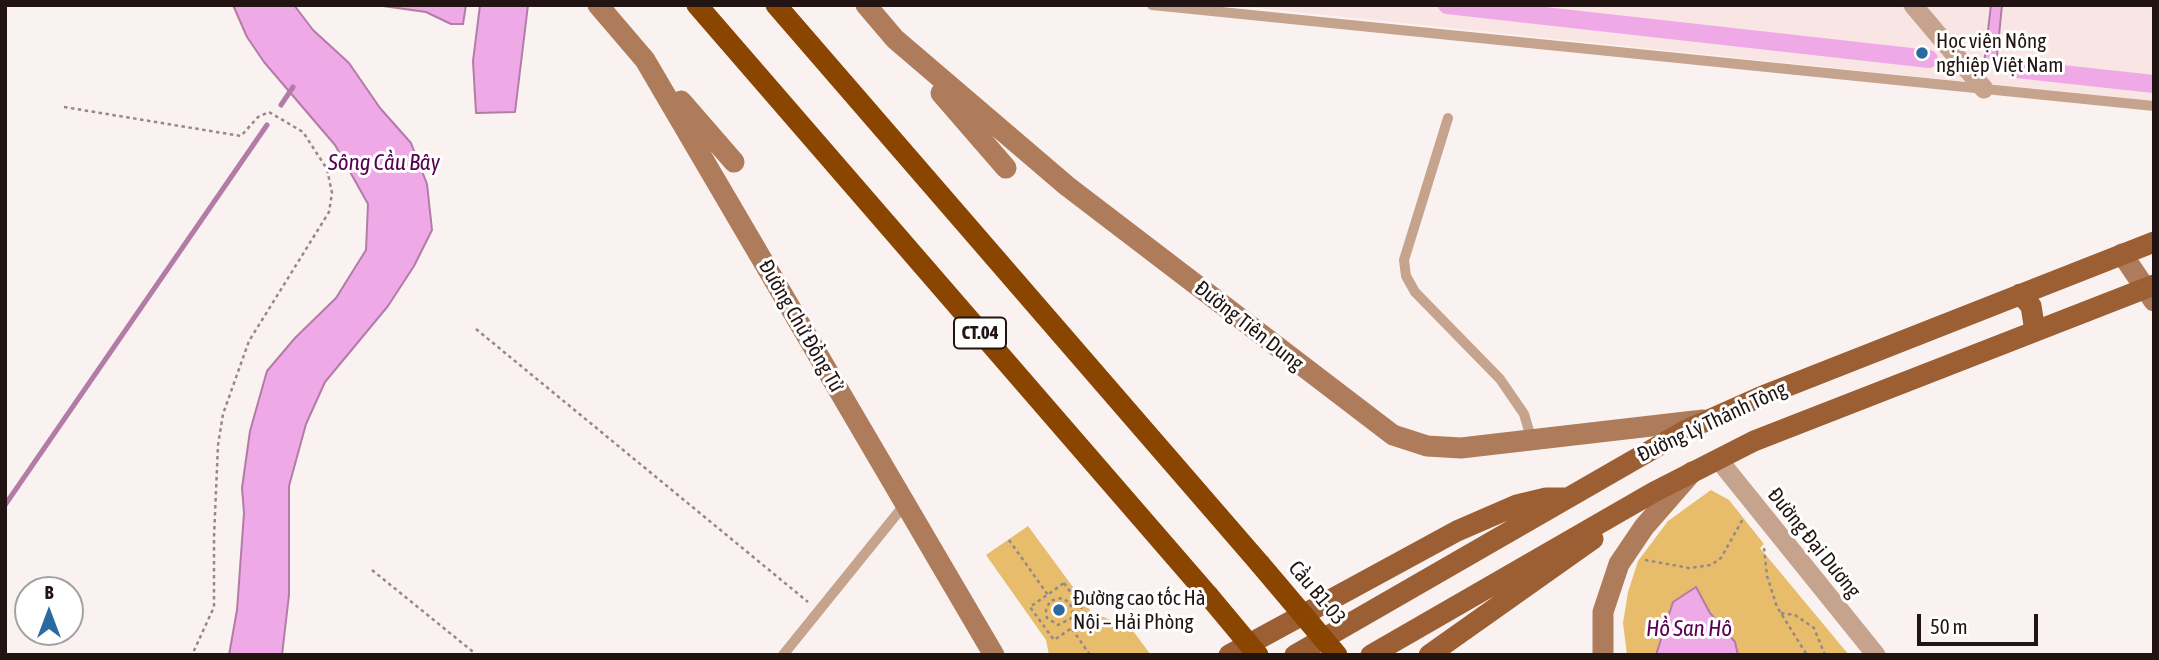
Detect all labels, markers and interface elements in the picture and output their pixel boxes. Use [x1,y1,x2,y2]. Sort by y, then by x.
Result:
place label: Học viện Nông nghiệp Việt Nam [1936,28,2063,78]
marker: Học viện Nông nghiệp Việt Nam [1914,45,1930,61]
water label: Sông Cầu Bây [328,149,440,177]
street label: Đường Chử Đồng Tử [753,255,849,397]
street label: Đường Tiên Dung [1190,276,1308,376]
road number: CT.04 [954,318,1006,348]
street label: Đường Lý Thánh Tông [1633,376,1791,468]
street label: Đường Đại Dương [1762,483,1866,603]
street label: Cầu B1-03 [1283,556,1351,630]
north arrow [14,576,84,646]
text: B [44,581,54,603]
place label: Đường cao tốc Hà Nội – Hải Phòng [1073,585,1205,635]
scale bar [1921,600,2042,644]
marker: Đường cao tốc Hà Nội – Hải Phòng [1051,602,1067,618]
text: 50 m [1930,614,1968,638]
water label: Hồ San Hô [1646,615,1732,643]

